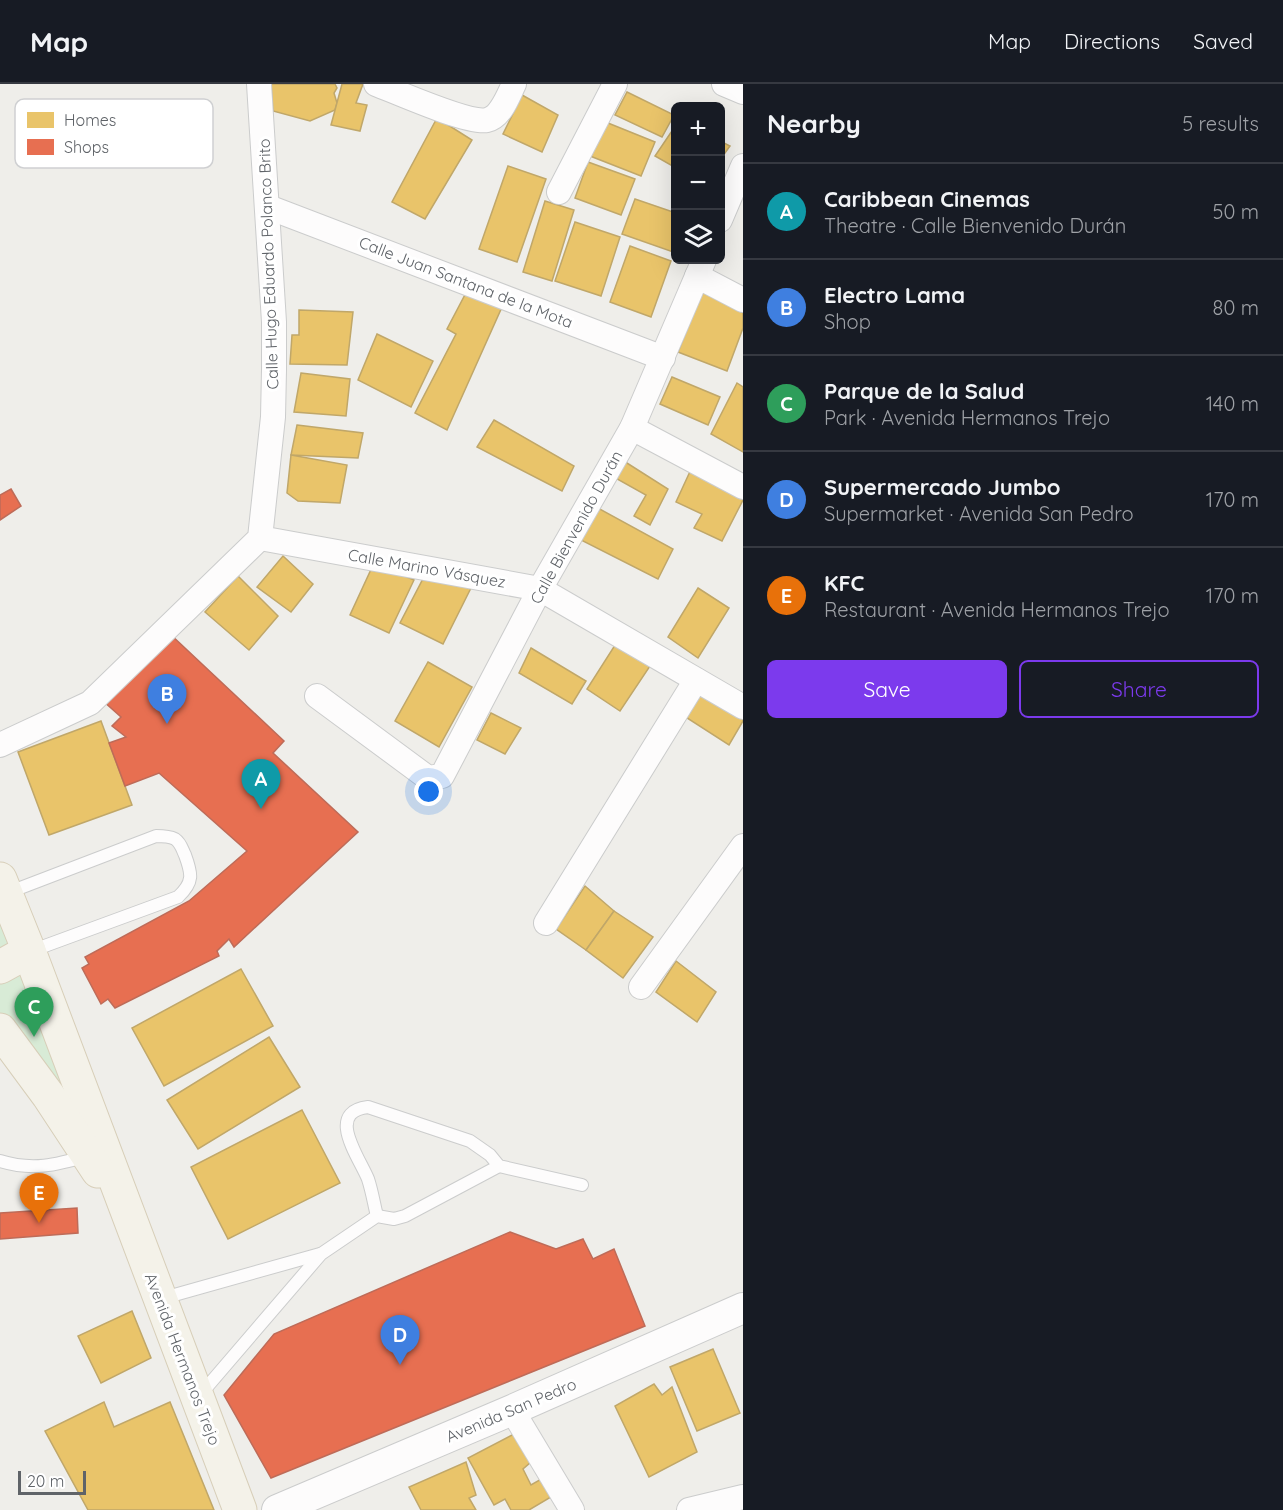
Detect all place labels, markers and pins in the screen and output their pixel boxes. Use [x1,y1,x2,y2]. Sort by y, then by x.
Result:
pin: B [148,674,186,724]
pin: A [242,760,280,809]
pin: C [15,988,54,1037]
pin: E [20,1174,58,1223]
pin: D [380,1316,420,1365]

